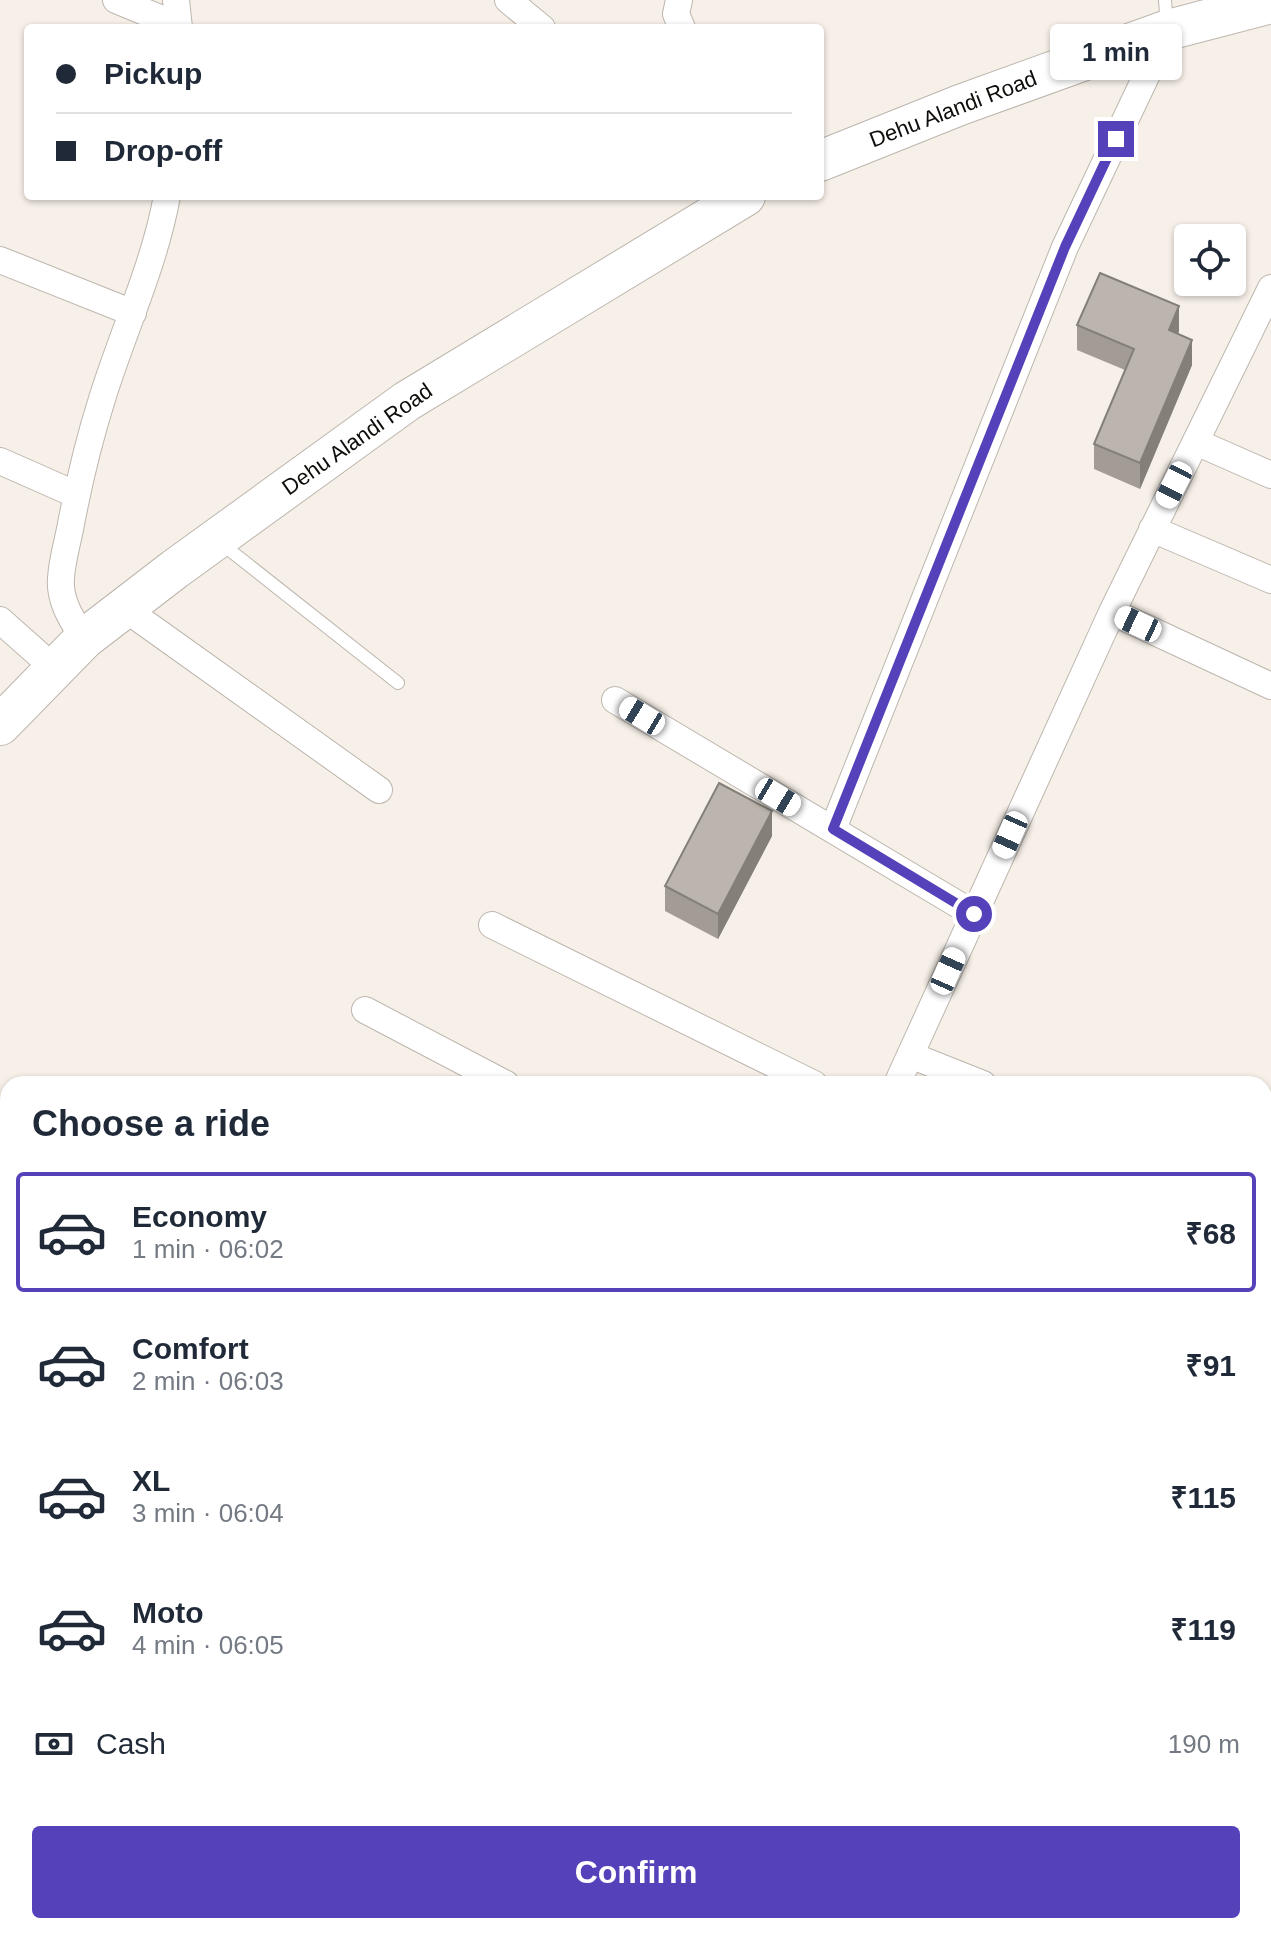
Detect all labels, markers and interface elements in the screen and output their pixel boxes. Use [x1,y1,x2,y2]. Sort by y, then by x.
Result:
callout: 1 min [1050,23,1182,79]
text: 1 min [1082,37,1150,67]
text: Pickup [104,57,202,90]
street label: Dehu Alandi Road [866,66,1040,152]
route end [1098,121,1134,157]
text: Drop-off [104,134,222,167]
map controls [1174,224,1246,296]
button: locate [1174,224,1246,296]
street label: Dehu Alandi Road [277,378,437,500]
car [1152,458,1196,512]
car [1111,603,1165,645]
car [615,693,669,739]
car [751,774,805,820]
car [989,808,1031,862]
route start [956,896,992,932]
car [927,944,969,998]
text: Choose a ride [32,1103,270,1144]
icon: car [36,1196,108,1268]
text: Economy [132,1200,267,1233]
text: ₹68 [1185,1217,1236,1250]
text: 1 min · 06:02 [132,1234,284,1264]
icon: car [36,1328,108,1400]
text: Comfort [132,1332,249,1365]
text: ₹91 [1185,1349,1236,1382]
text: 2 min · 06:03 [132,1366,284,1396]
icon: car [36,1460,108,1532]
text: XL [132,1464,170,1497]
text: ₹115 [1170,1481,1236,1514]
text: 3 min · 06:04 [132,1498,284,1528]
icon: car [36,1592,108,1664]
text: Moto [132,1596,204,1629]
text: ₹119 [1170,1613,1236,1646]
text: 4 min · 06:05 [132,1630,284,1660]
icon: cash [32,1722,76,1766]
text: Cash [96,1727,166,1760]
text: 190 m [1168,1729,1240,1759]
button: Confirm [32,1826,1240,1918]

